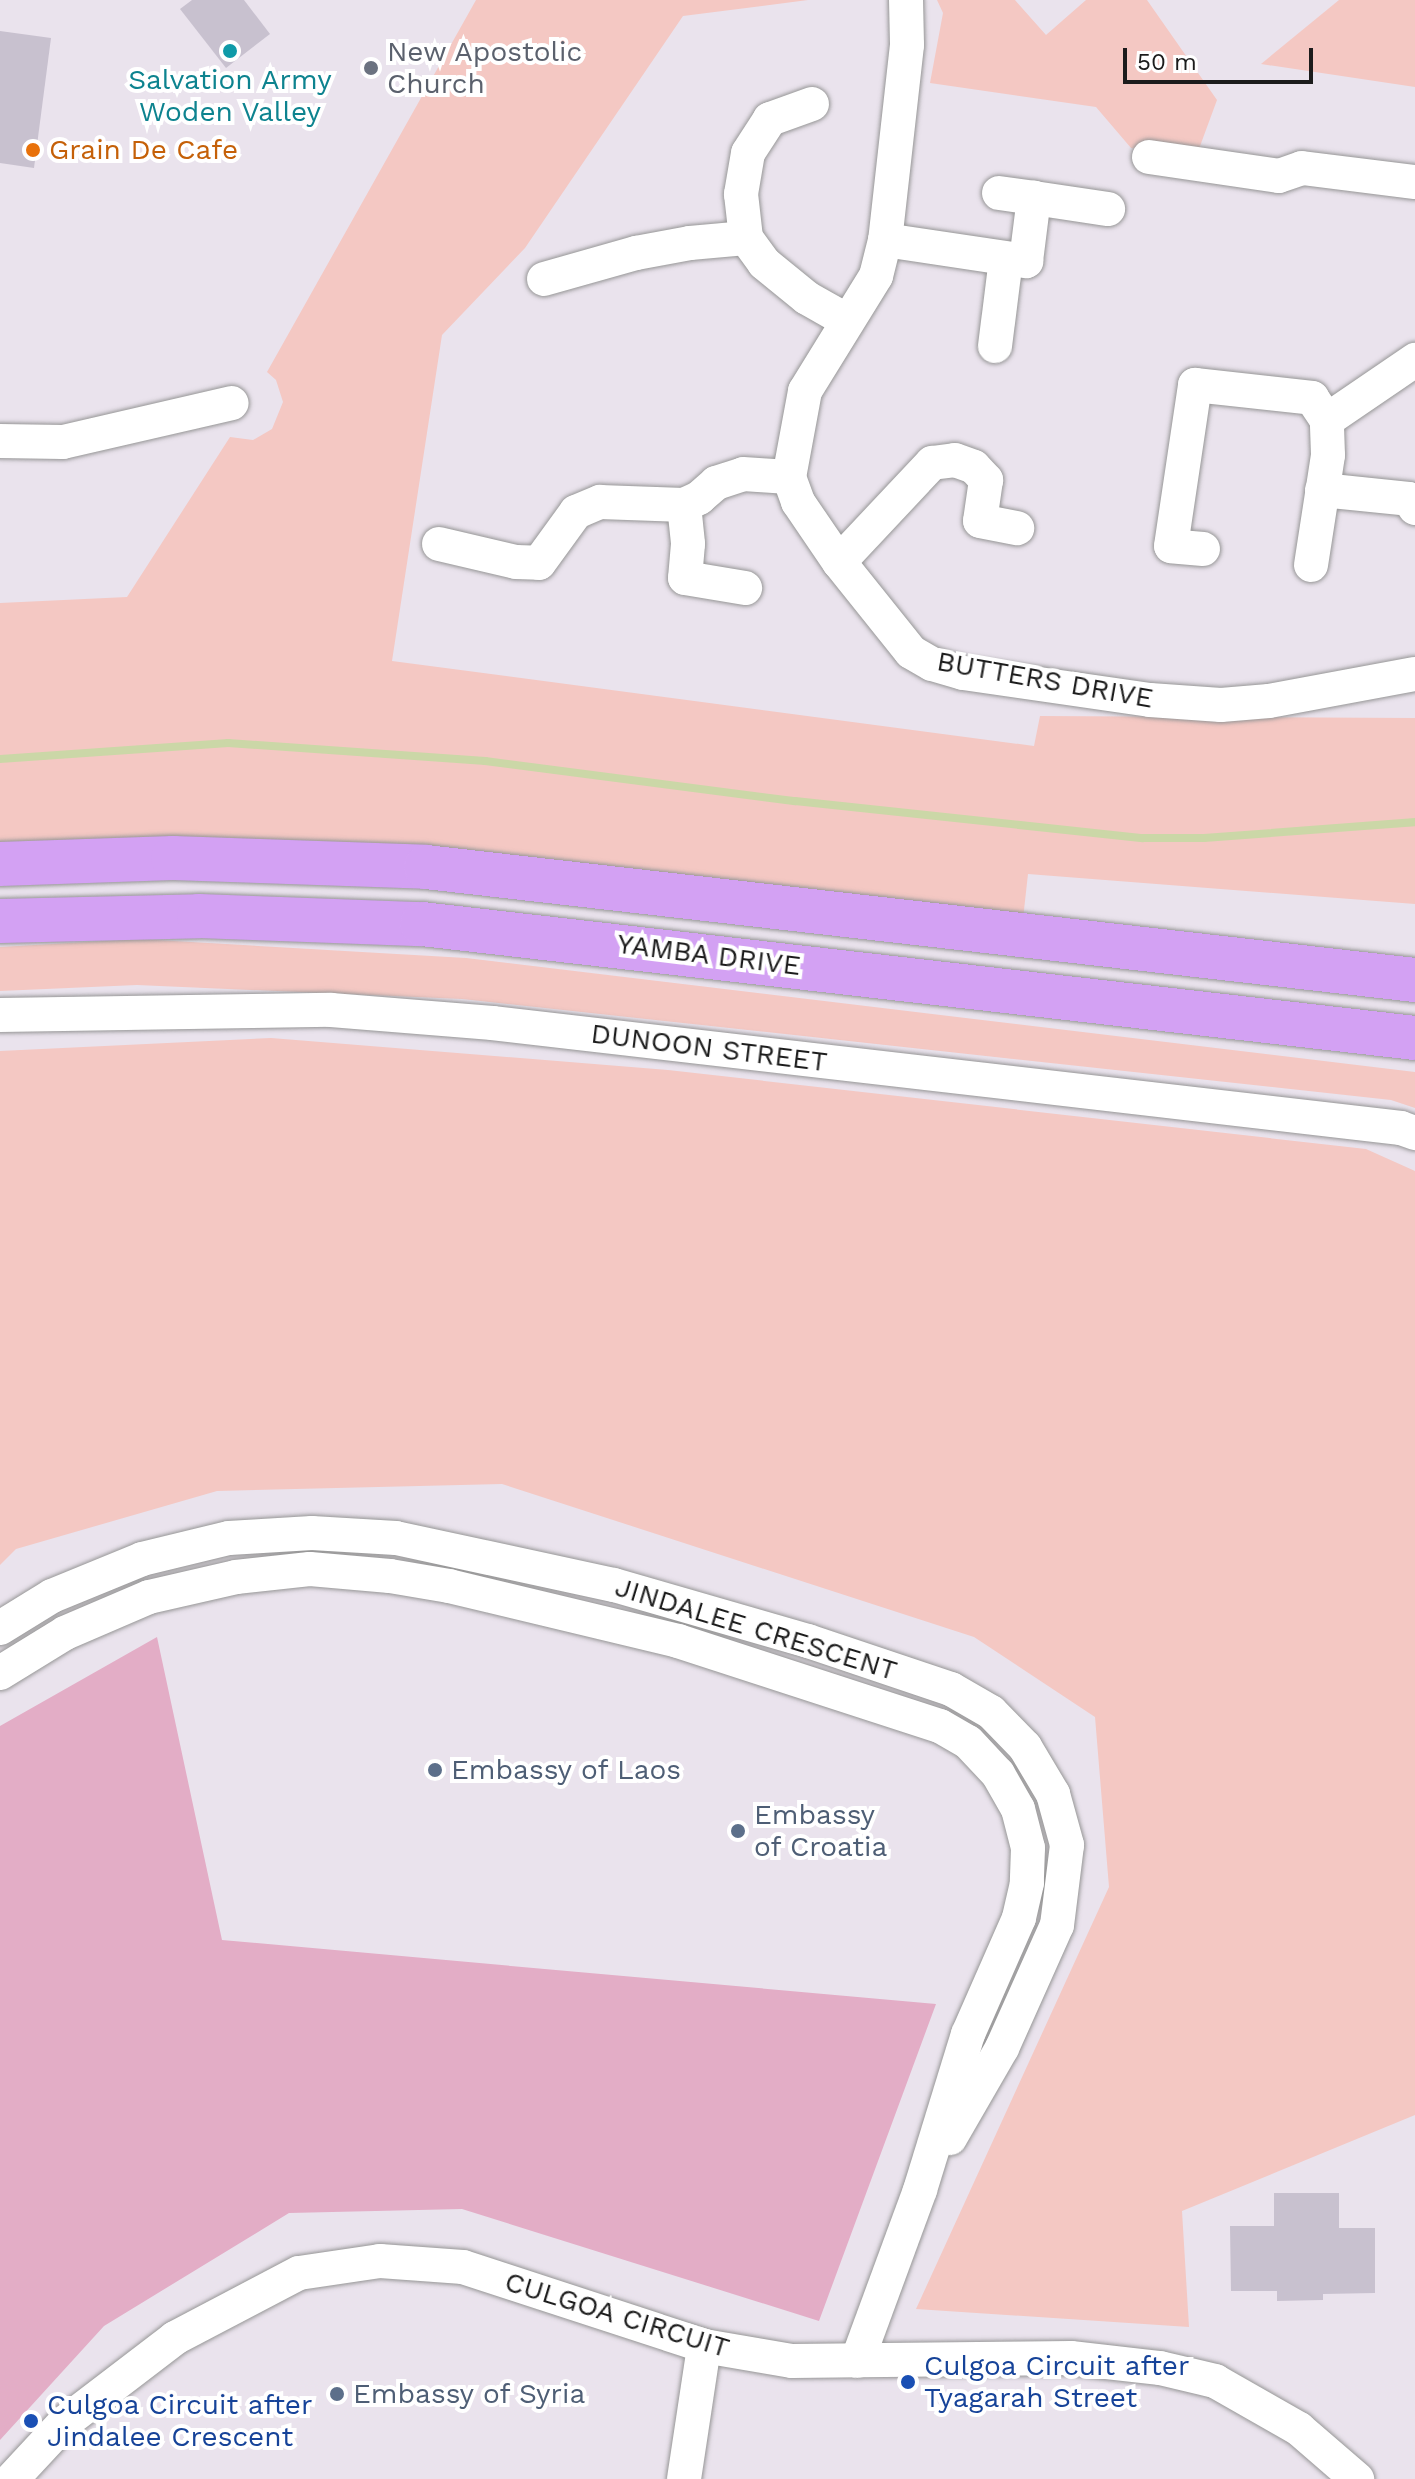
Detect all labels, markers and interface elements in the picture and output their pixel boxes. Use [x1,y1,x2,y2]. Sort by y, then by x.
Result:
scale bar [1127,32,1317,82]
place label: New Apostolic Church [387,35,584,101]
marker: Salvation Army Woden Valley [221,42,239,60]
text: 50 m [1137,48,1197,76]
marker: New Apostolic Church [362,59,380,77]
place label: Salvation Army Woden Valley [128,63,332,129]
place label: Grain De Cafe [49,133,238,167]
marker: Grain De Cafe [24,141,42,159]
street label: BUTTERS DRIVE [934,644,1156,716]
street label: YAMBA DRIVE [615,927,803,983]
street label: DUNOON STREET [589,1017,829,1079]
street label: JINDALEE CRESCENT [611,1570,901,1688]
place label: Embassy of Laos [451,1753,683,1787]
marker: Embassy of Laos [426,1761,444,1779]
place label: Embassy of Croatia [754,1798,888,1864]
marker: Embassy of Croatia [729,1822,747,1840]
street label: CULGOA CIRCUIT [500,2265,734,2365]
place label: Culgoa Circuit after Tyagarah Street [924,2349,1190,2415]
marker: Culgoa Circuit after Tyagarah Street [899,2373,917,2391]
place label: Embassy of Syria [353,2377,587,2411]
marker: Embassy of Syria [328,2385,346,2403]
place label: Culgoa Circuit after Jindalee Crescent [47,2388,313,2454]
marker: Culgoa Circuit after Jindalee Crescent [22,2412,40,2430]

